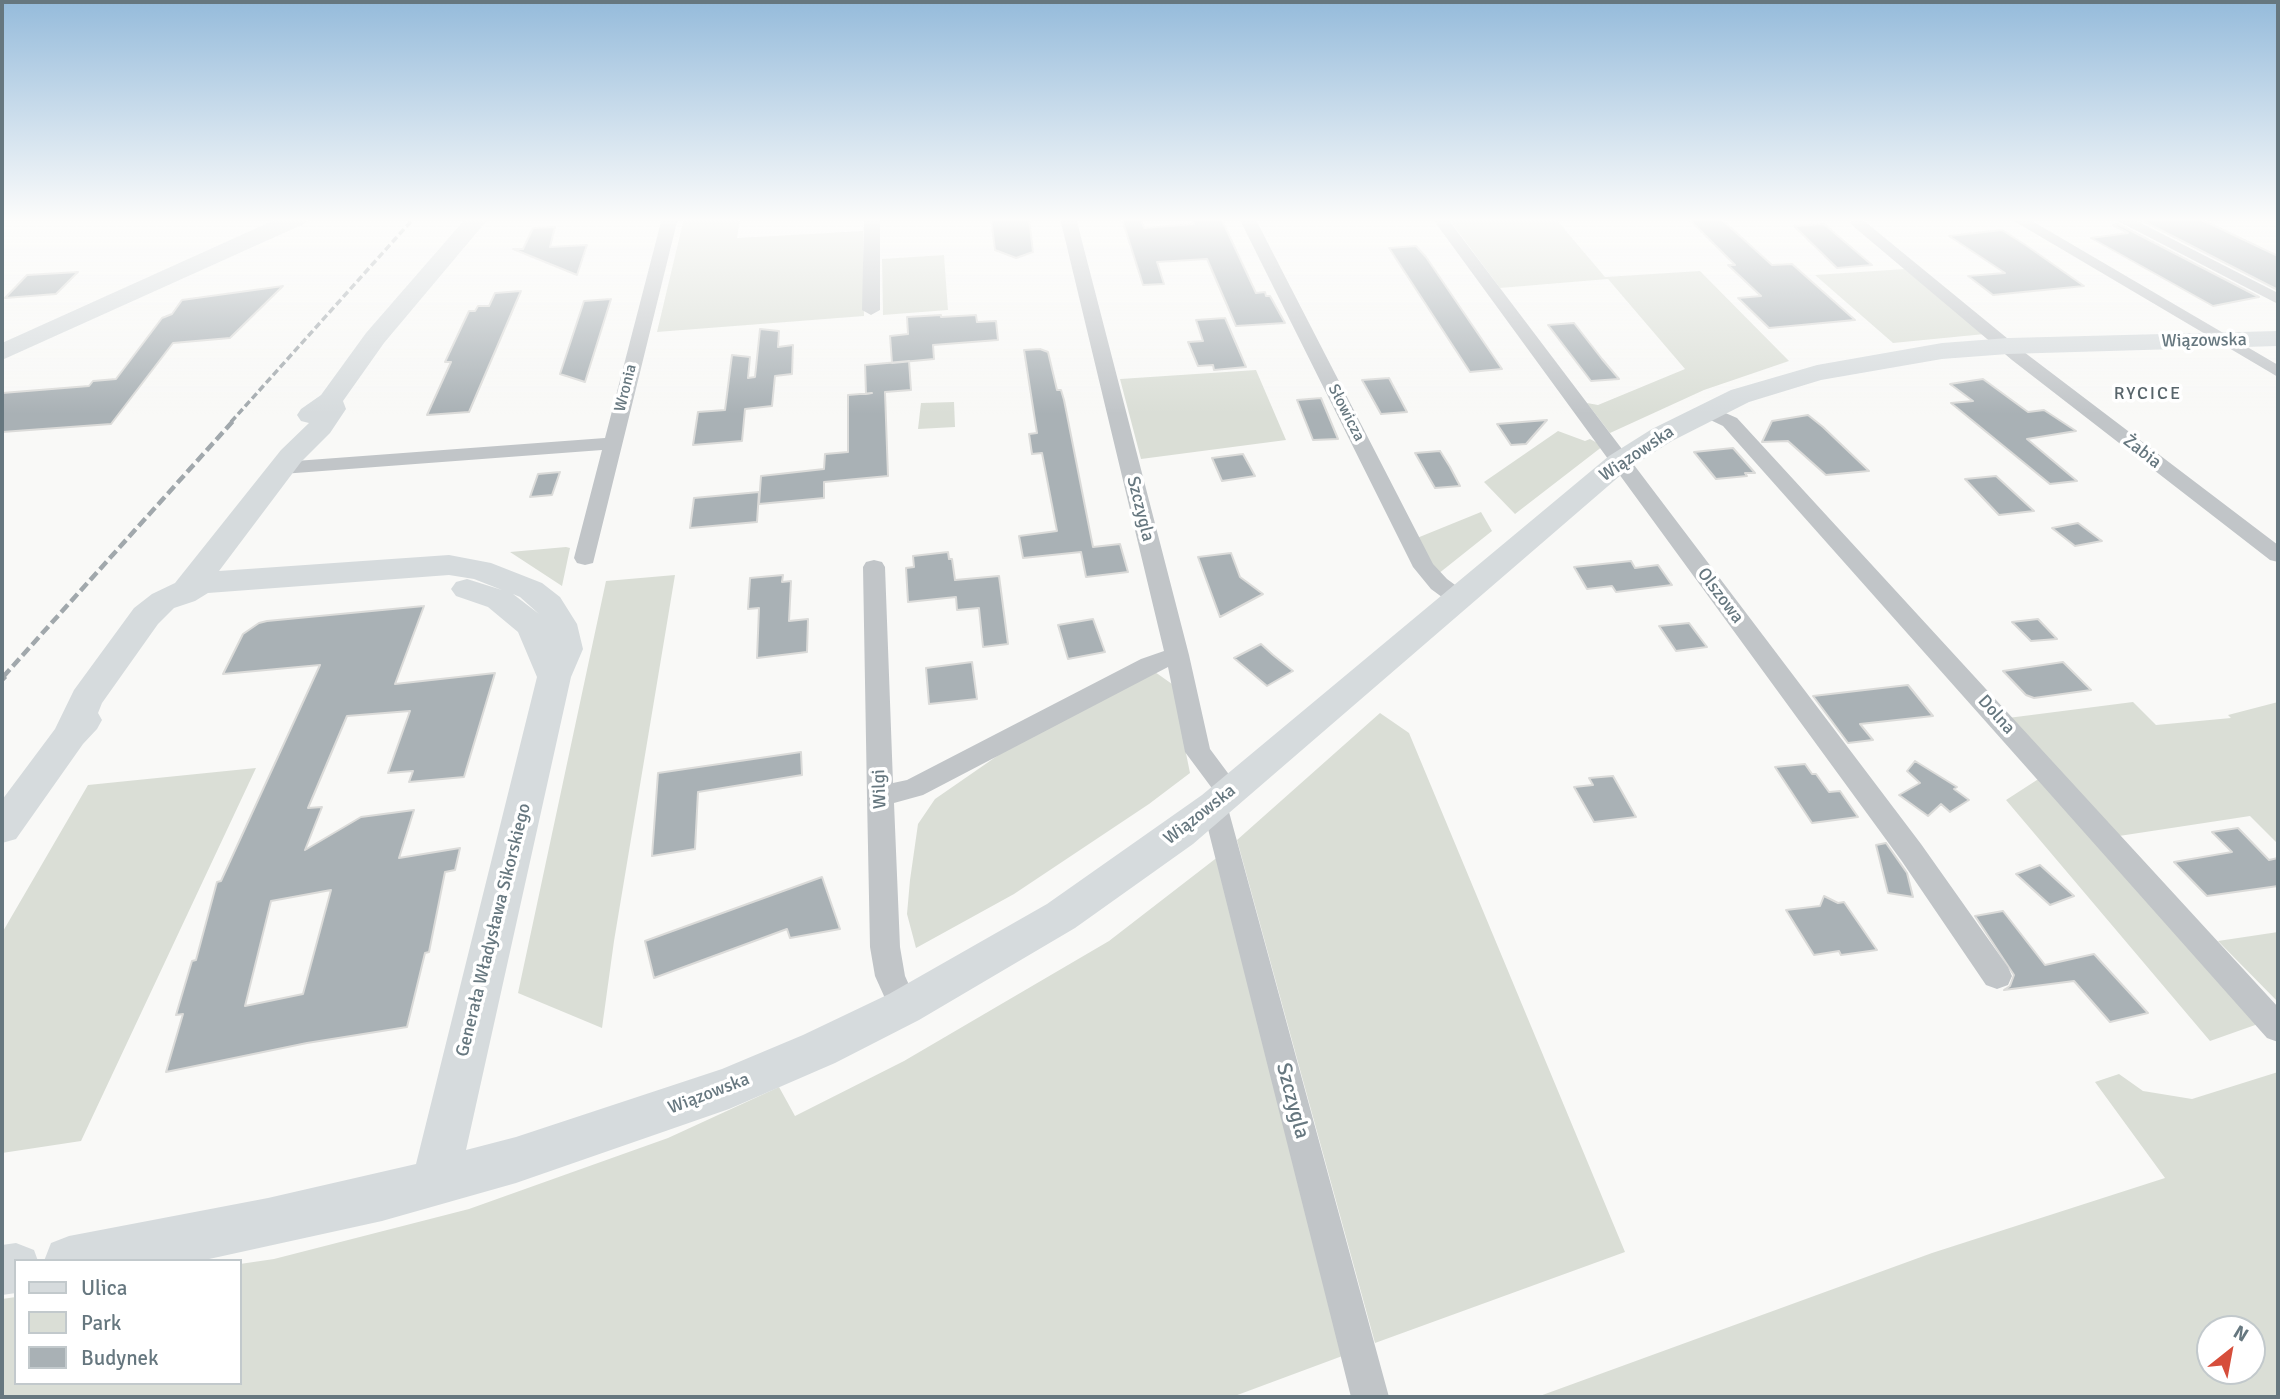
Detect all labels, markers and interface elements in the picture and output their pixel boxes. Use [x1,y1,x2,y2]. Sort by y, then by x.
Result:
street label: Wiązowska [2161,329,2247,353]
street label: Wronia [611,362,641,414]
street label: Słowicza [1324,381,1368,445]
district label: RYCICE [2115,383,2181,405]
street label: Wiązowska [1596,421,1678,487]
street label: Żabia [2119,430,2165,474]
street label: Szczygla [1121,474,1159,544]
street label: Olszowa [1692,564,1748,628]
street label: Dolna [1973,691,2019,739]
street label: Wilgi [869,769,891,809]
street label: Wiązowska [1160,780,1240,850]
street label: Generała Władysława Sikorskiego [452,801,536,1059]
street label: Szczygla [1270,1060,1314,1142]
street label: Wiązowska [665,1069,753,1119]
legend [14,1259,242,1385]
text: Ulica [81,1275,127,1301]
text: Park [81,1310,121,1336]
north arrow [2196,1315,2266,1385]
text: N [2229,1320,2253,1347]
text: Budynek [81,1345,159,1371]

